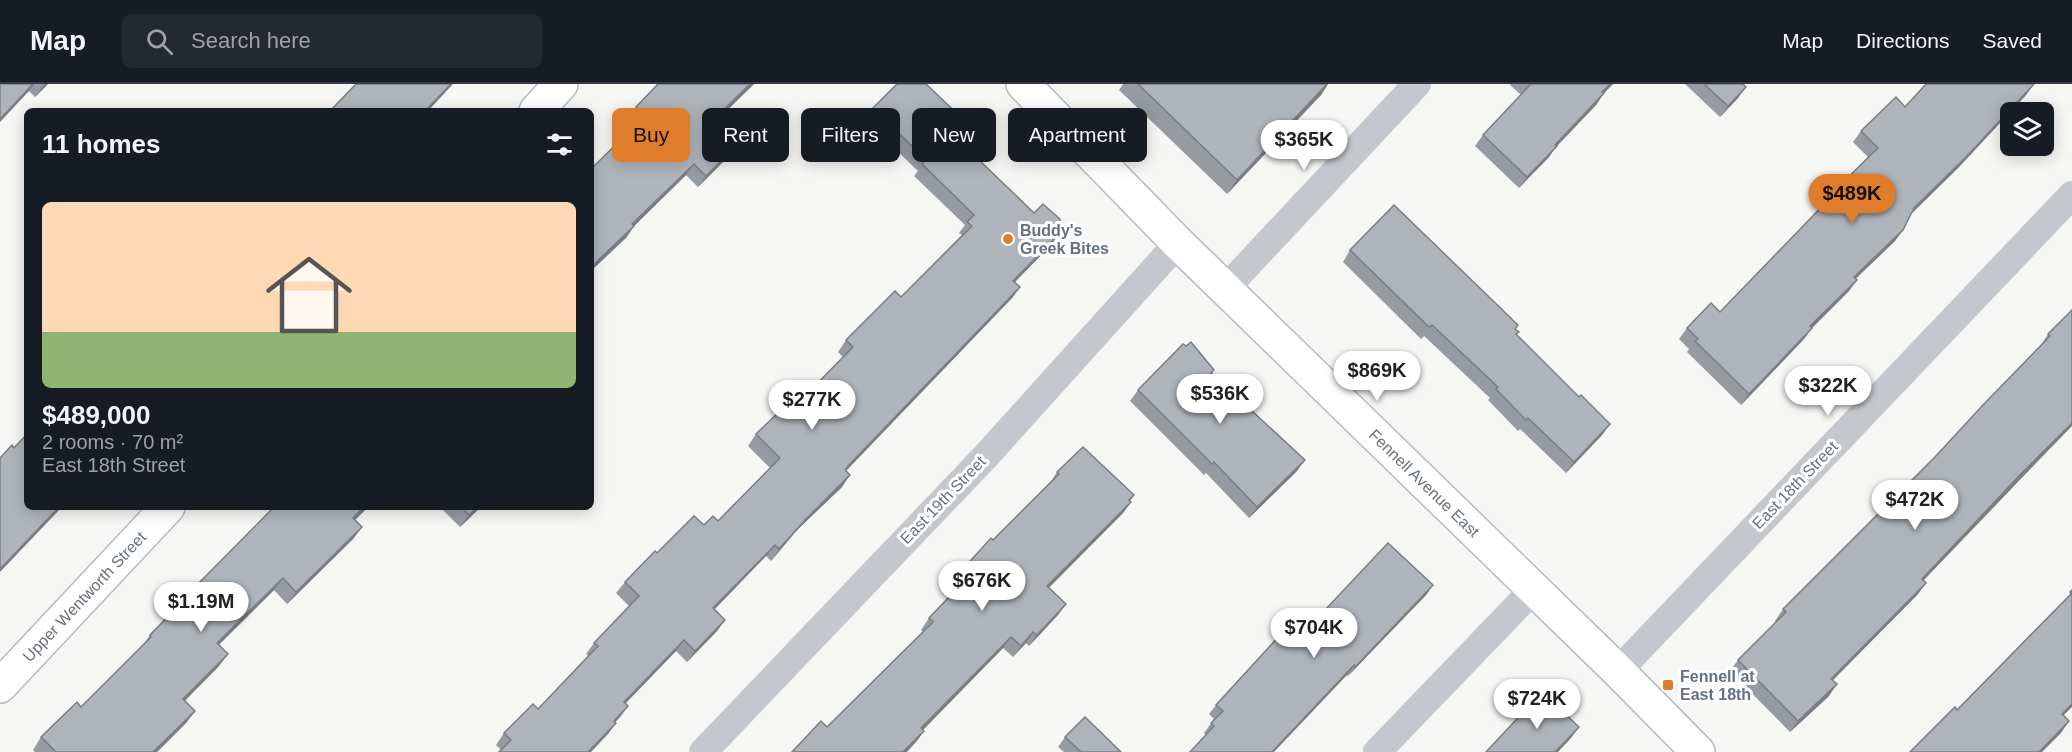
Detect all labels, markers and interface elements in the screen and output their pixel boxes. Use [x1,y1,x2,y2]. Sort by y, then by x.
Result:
search box [122,14,542,68]
text: Map [30,25,86,56]
icon: search [143,25,176,58]
text: Search here [191,28,311,53]
text: Map [1782,29,1823,52]
text: Directions [1856,29,1949,52]
text: Saved [1982,29,2042,52]
map controls [2000,102,2054,156]
button: layers [2000,102,2054,156]
chip: Buy [612,108,690,162]
chip: Rent [702,108,789,162]
chip: Filters [801,108,900,162]
chip: New [912,108,996,162]
chip: Apartment [1008,108,1147,162]
pin: $365K [1262,120,1346,171]
icon: filters [543,128,576,161]
text: $365K [1275,128,1333,150]
text: 11 homes [42,129,161,159]
pin: $489K [1810,174,1894,225]
text: $489K [1823,182,1881,204]
place label: Buddy's Greek Bites [1020,222,1109,257]
marker: Buddy's Greek Bites [1001,232,1015,246]
icon: home [255,241,363,349]
pin: $869K [1335,351,1419,402]
text: $869K [1348,359,1406,381]
pin: $322K [1786,366,1870,417]
pin: $536K [1178,374,1262,425]
text: $322K [1799,374,1857,396]
pin: $277K [770,380,854,431]
text: $536K [1191,382,1249,404]
text: $277K [783,388,841,410]
text: $489,000 [42,400,150,430]
street label: Fennell Avenue East [1366,426,1483,540]
text: 2 rooms · 70 m² [42,431,183,453]
street label: East 18th Street [1749,437,1841,532]
street label: East 19th Street [897,452,989,547]
text: East 18th Street [42,454,185,476]
pin: $472K [1873,480,1957,531]
text: $472K [1886,488,1944,510]
street label: Upper Wentworth Street [19,528,149,665]
pin: $676K [940,561,1024,612]
text: $676K [953,569,1011,591]
pin: $1.19M [152,582,250,633]
text: $1.19M [168,590,234,612]
pin: $704K [1272,608,1356,659]
text: $704K [1285,616,1343,638]
place label: Fennell at East 18th [1680,668,1755,703]
marker: Fennell at East 18th [1661,678,1675,692]
pin: $724K [1495,679,1579,730]
text: $724K [1508,687,1566,709]

